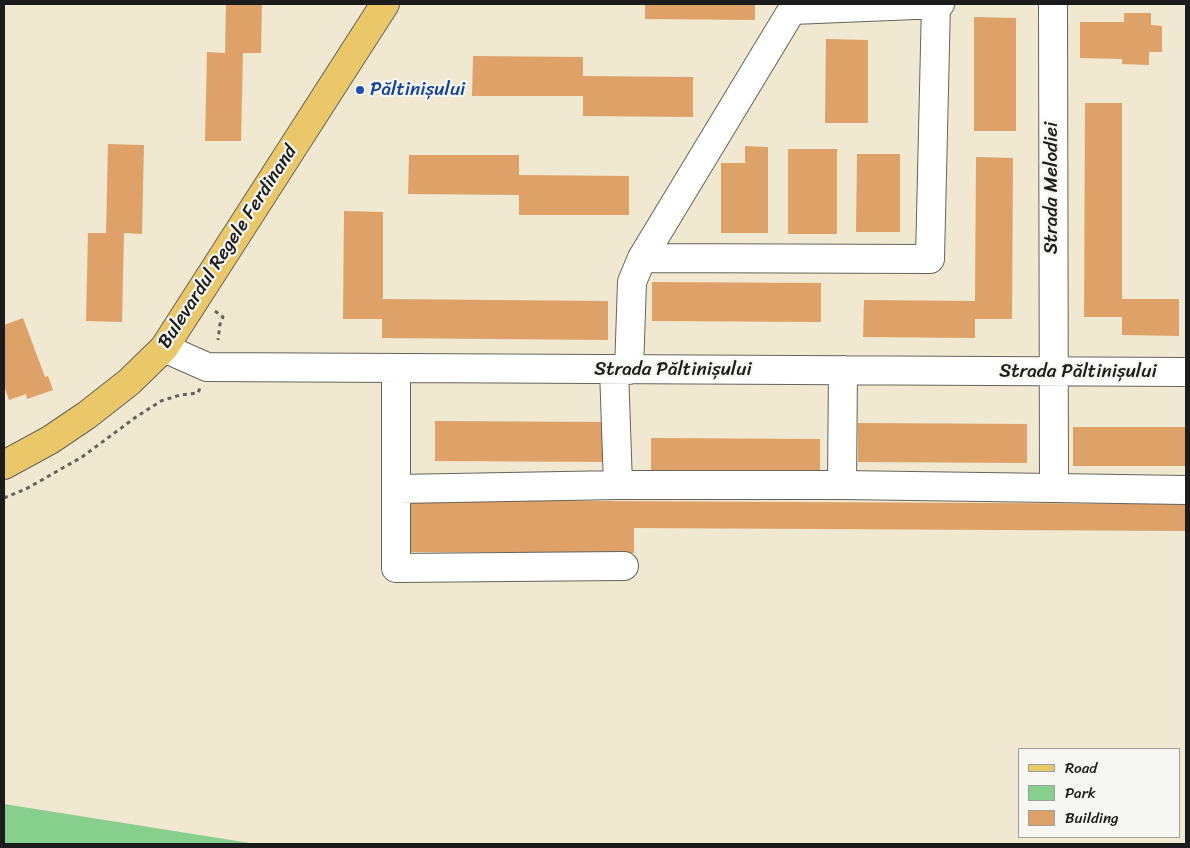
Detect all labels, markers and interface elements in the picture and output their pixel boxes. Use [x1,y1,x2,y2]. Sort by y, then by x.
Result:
place label: Păltinișului [370,79,465,101]
marker: Păltinișului [354,84,366,96]
street label: Strada Melodiei [1041,122,1063,254]
street label: Bulevardul Regele Ferdinand [154,141,302,353]
street label: Strada Păltinișului [594,359,752,381]
street label: Strada Păltinișului [999,361,1157,383]
legend [1018,748,1180,838]
text: Road [1065,755,1097,781]
text: Park [1065,780,1096,806]
text: Building [1065,805,1119,831]

